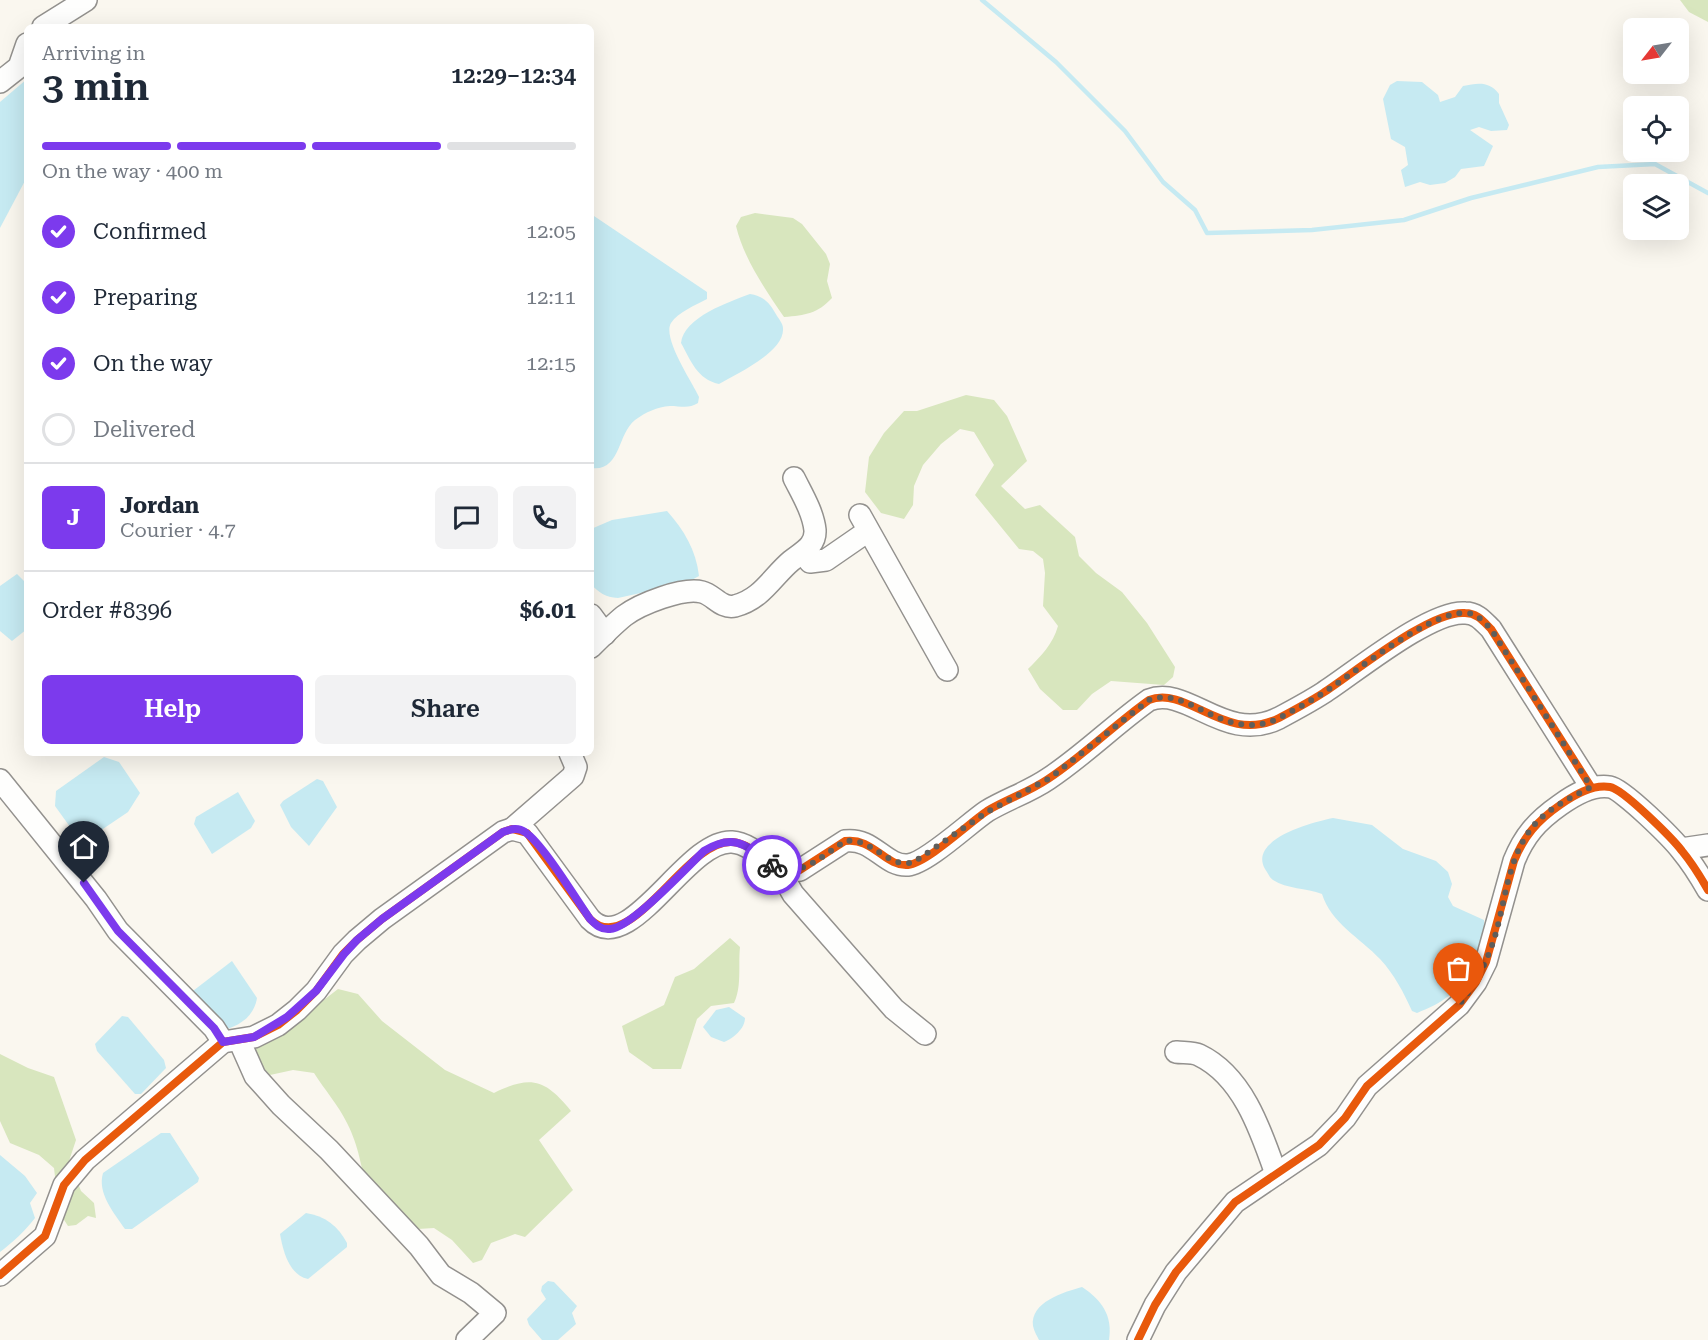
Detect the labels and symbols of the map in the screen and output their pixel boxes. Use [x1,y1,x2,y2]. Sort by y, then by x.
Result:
north arrow [1623,18,1689,84]
pin [58,821,109,883]
courier [742,835,802,895]
pin [1433,943,1484,1005]

